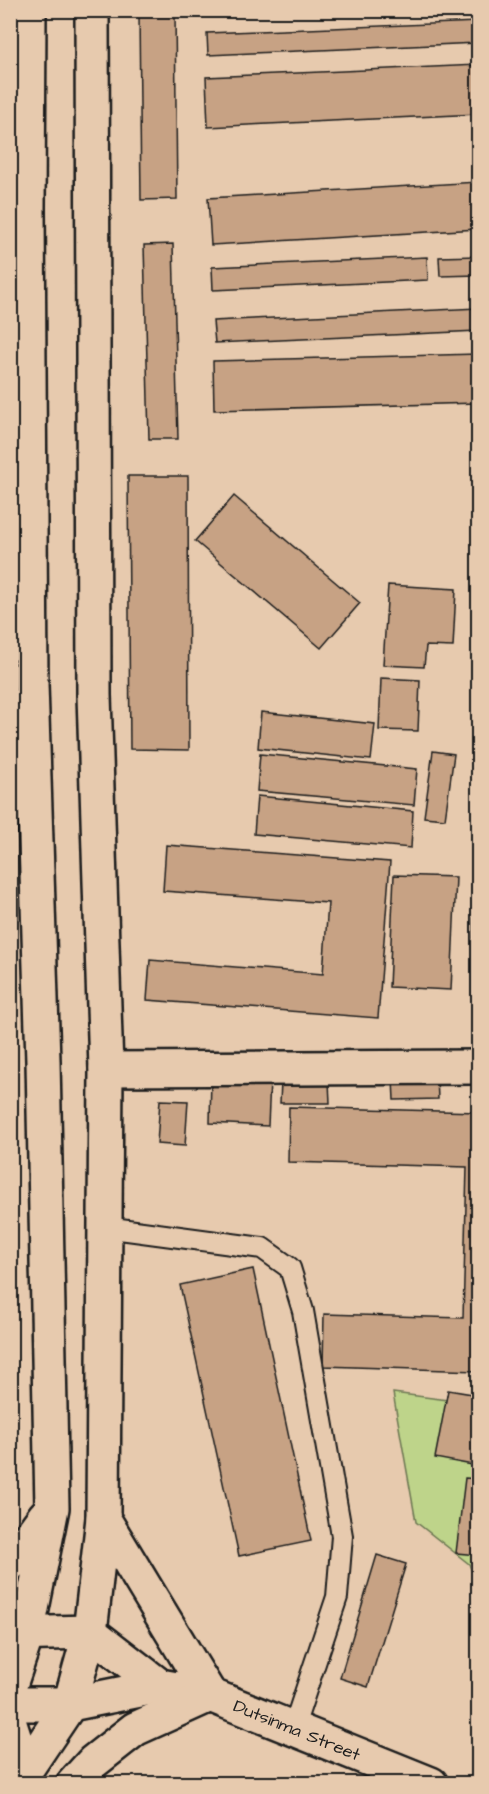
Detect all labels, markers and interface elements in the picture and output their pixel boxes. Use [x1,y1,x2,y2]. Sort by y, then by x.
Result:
street label: Dutsinma Street [230,1694,365,1768]

